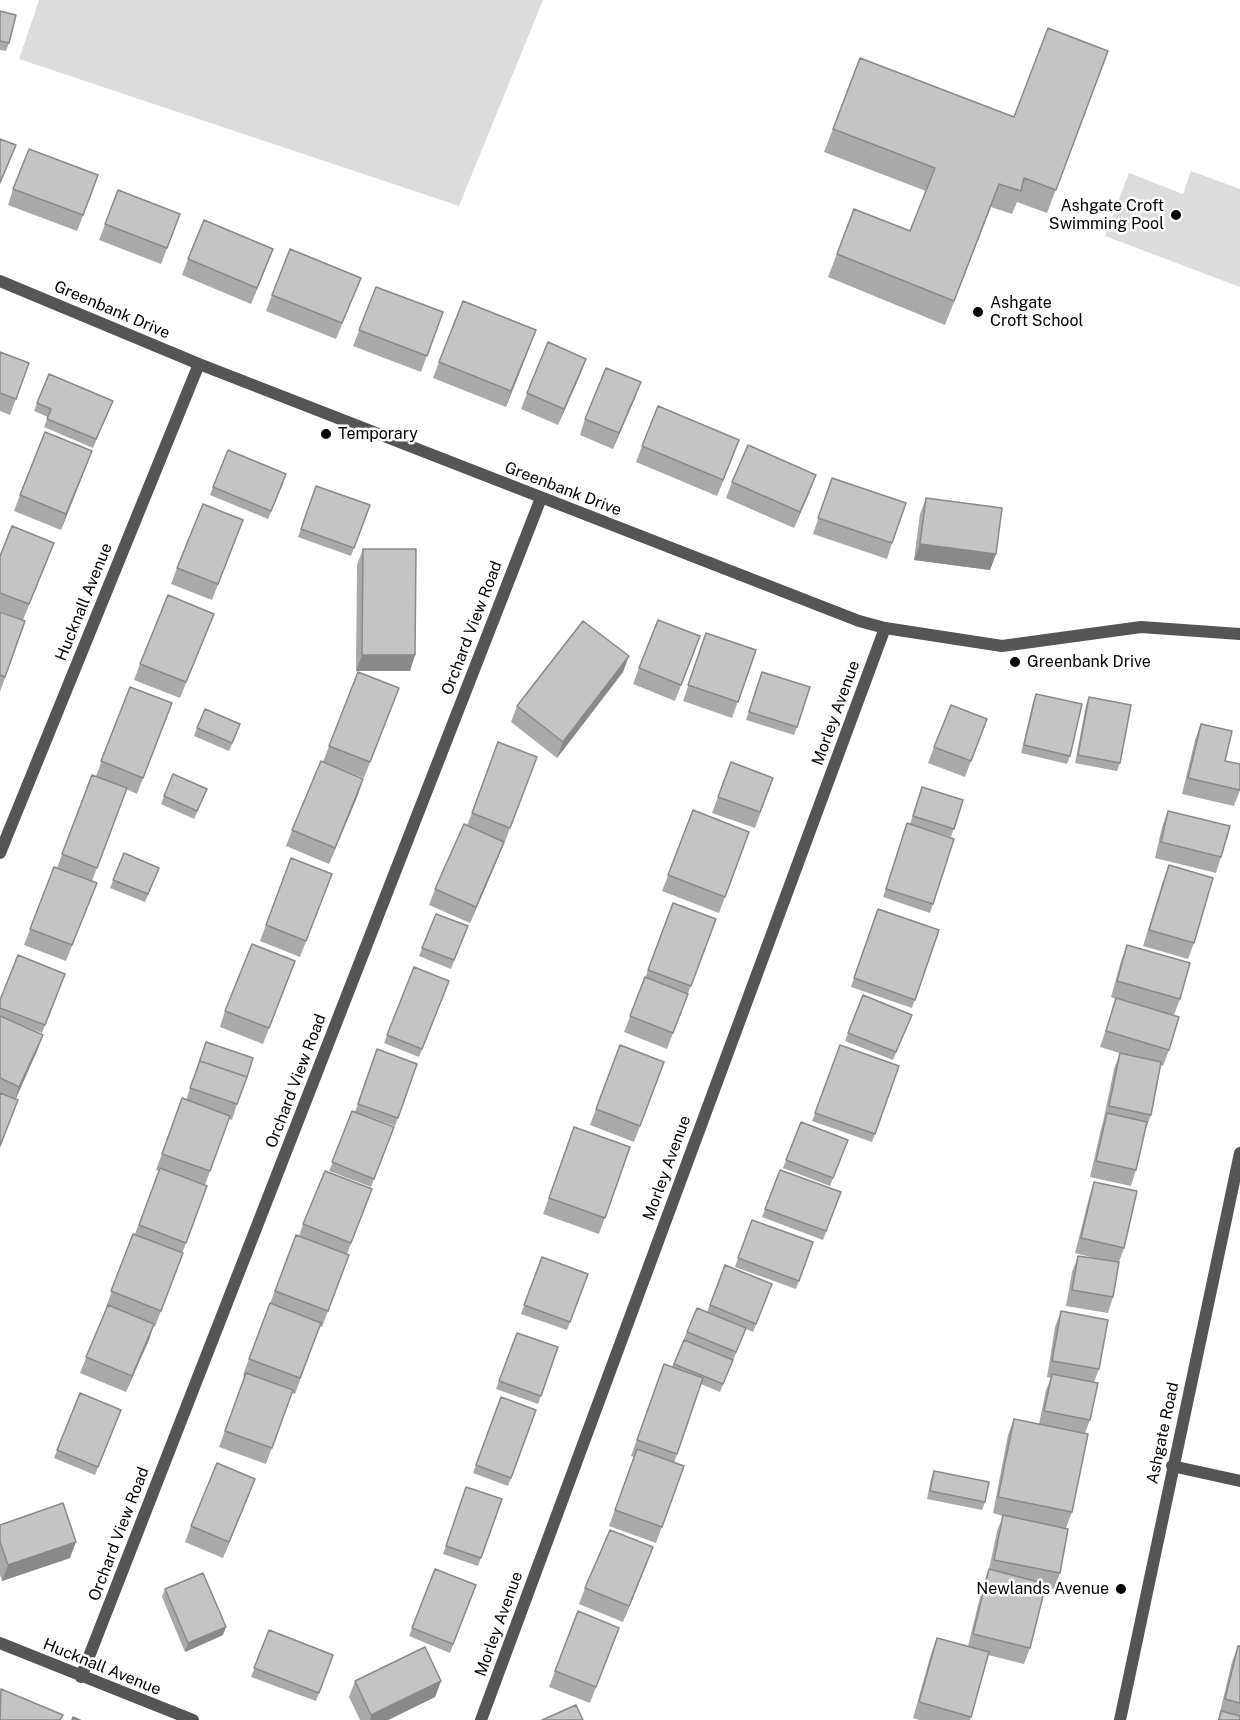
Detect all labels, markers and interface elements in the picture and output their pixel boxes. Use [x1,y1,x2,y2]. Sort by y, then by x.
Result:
place label: Ashgate Croft Swimming Pool [1049,196,1164,234]
marker: Ashgate Croft Swimming Pool [1169,208,1183,222]
street label: Greenbank Drive [51,277,173,343]
place label: Ashgate Croft School [990,293,1083,331]
marker: Ashgate Croft School [971,305,985,319]
place label: Temporary [338,424,418,444]
marker: Temporary [319,427,333,441]
street label: Greenbank Drive [502,458,624,520]
street label: Hucknall Avenue [52,540,116,664]
street label: Orchard View Road [438,558,506,698]
place label: Greenbank Drive [1027,652,1151,672]
marker: Greenbank Drive [1008,655,1022,669]
street label: Morley Avenue [808,658,864,768]
street label: Orchard View Road [262,1011,330,1151]
street label: Morley Avenue [639,1113,695,1223]
street label: Ashgate Road [1143,1380,1183,1486]
street label: Orchard View Road [85,1464,153,1604]
street label: Morley Avenue [471,1569,527,1679]
place label: Newlands Avenue [976,1579,1109,1599]
marker: Newlands Avenue [1114,1582,1128,1596]
street label: Hucknall Avenue [40,1635,164,1699]

